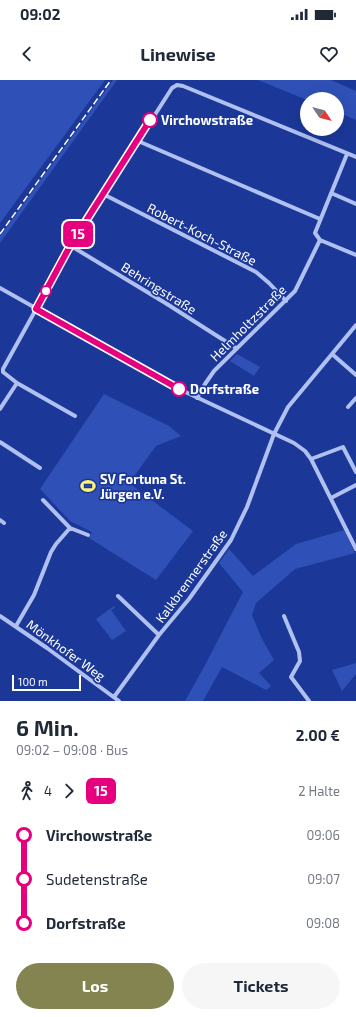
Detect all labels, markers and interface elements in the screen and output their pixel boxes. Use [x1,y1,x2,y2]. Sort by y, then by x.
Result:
text: 09:02 [20,5,60,23]
icon: back [16,43,38,65]
text: Linewise [140,43,216,65]
icon: heart [318,43,340,65]
north arrow [300,92,344,136]
map controls [300,92,344,136]
marker: Virchowstraße [142,112,158,128]
place label: Virchowstraße [161,112,253,128]
street label: Robert-Koch-Straße [145,200,259,268]
line badge: 15 [60,221,96,247]
text: 15 [71,225,85,242]
street label: Behringstraße [118,259,200,317]
street label: Helmholtzstraße [207,282,289,364]
unlabelled marker [40,285,52,297]
marker: Dorfstraße [171,381,187,397]
place label: Dorfstraße [190,381,259,397]
place label: SV Fortuna St. Jürgen e.V. [100,471,186,502]
sports icon: SV Fortuna St. Jürgen e.V. [79,477,97,495]
street label: Kalkbrennerstraße [152,526,230,626]
street label: Mönkhofer Weg [23,616,109,684]
scale bar [12,673,81,692]
text: 100 m [18,675,48,688]
text: 6 Min. [16,714,79,740]
text: 2.00 € [296,726,340,744]
text: 09:02 – 09:08 · Bus [16,742,128,758]
icon: walk [16,780,38,802]
icon: forward [58,780,80,802]
text: 15 [94,782,108,799]
text: 4 [44,783,52,799]
text: 2 Halte [298,783,340,799]
text: Virchowstraße [46,826,152,844]
text: 09:06 [306,827,340,843]
text: Sudetenstraße [46,870,148,888]
text: 09:07 [307,871,340,887]
text: Dorfstraße [46,914,126,932]
text: 09:08 [306,915,340,931]
button: Los [16,963,174,1009]
button: Tickets [182,963,340,1009]

